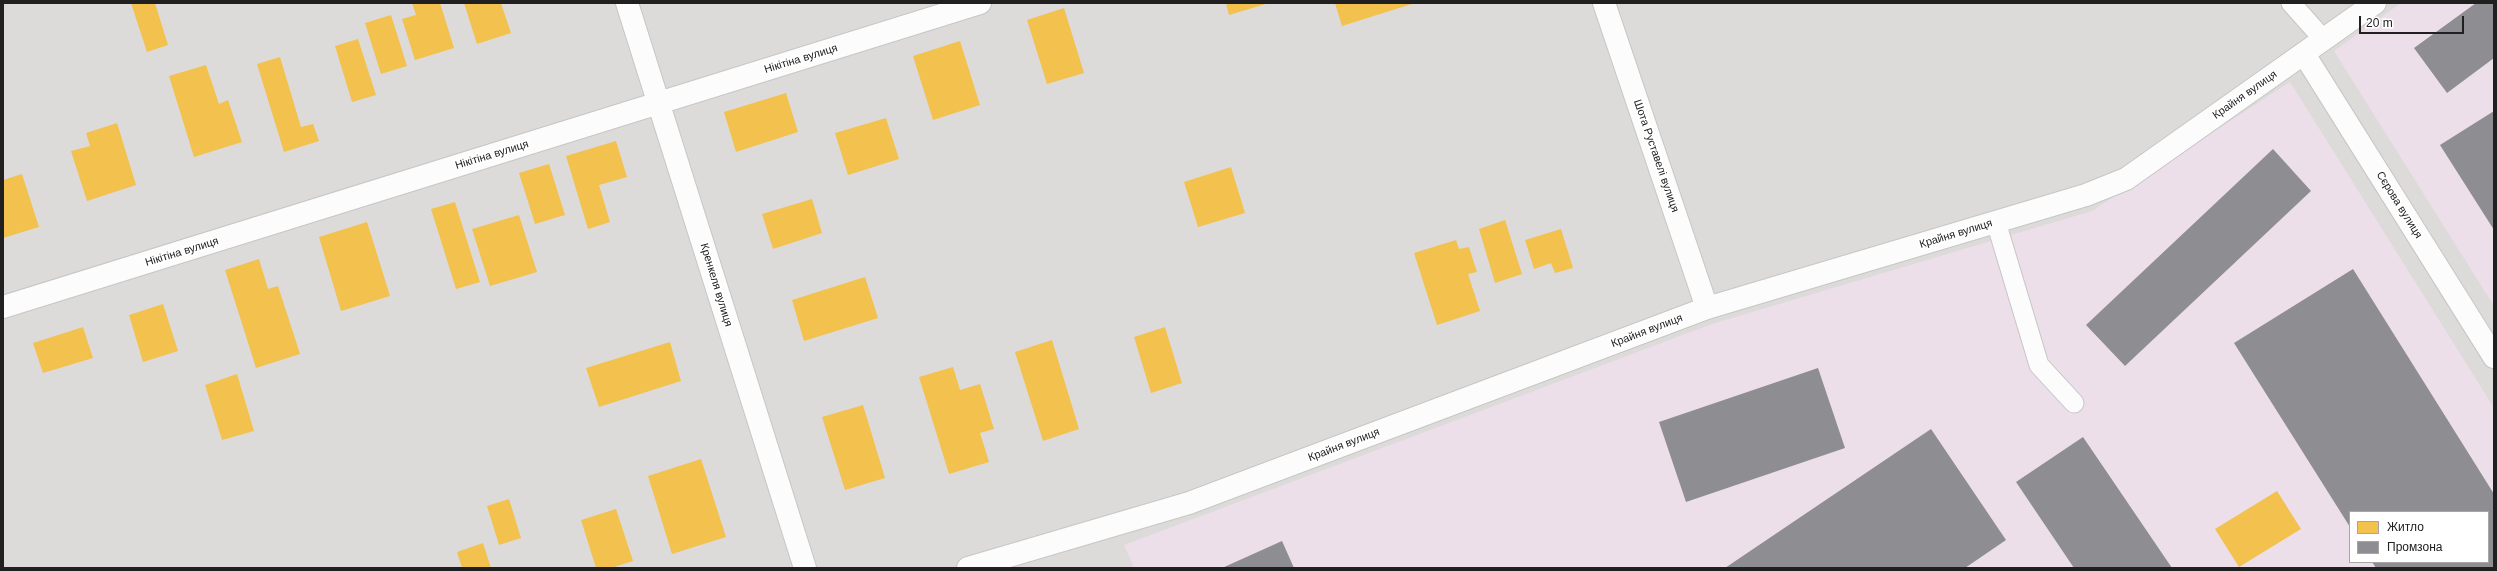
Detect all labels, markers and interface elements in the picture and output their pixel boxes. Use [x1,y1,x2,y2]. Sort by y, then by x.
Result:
scale bar [2361,8,2466,34]
text: 20 m [2366,16,2393,30]
street label: Нікітіна вулиця [763,42,839,76]
street label: Крайня вулиця [2210,68,2280,122]
street label: Шота Руставелі вулиця [1630,98,1682,214]
street label: Нікітіна вулиця [454,138,530,172]
street label: Сєрова вулиця [2373,169,2425,241]
street label: Крайня вулиця [1918,217,1994,251]
street label: Нікітіна вулиця [144,235,220,269]
street label: Кренкеля вулиця [697,242,735,328]
street label: Крайня вулиця [1609,311,1685,351]
street label: Крайня вулиця [1306,425,1382,465]
legend [2349,511,2489,563]
text: Житло [2387,520,2424,534]
text: Промзона [2387,540,2442,554]

